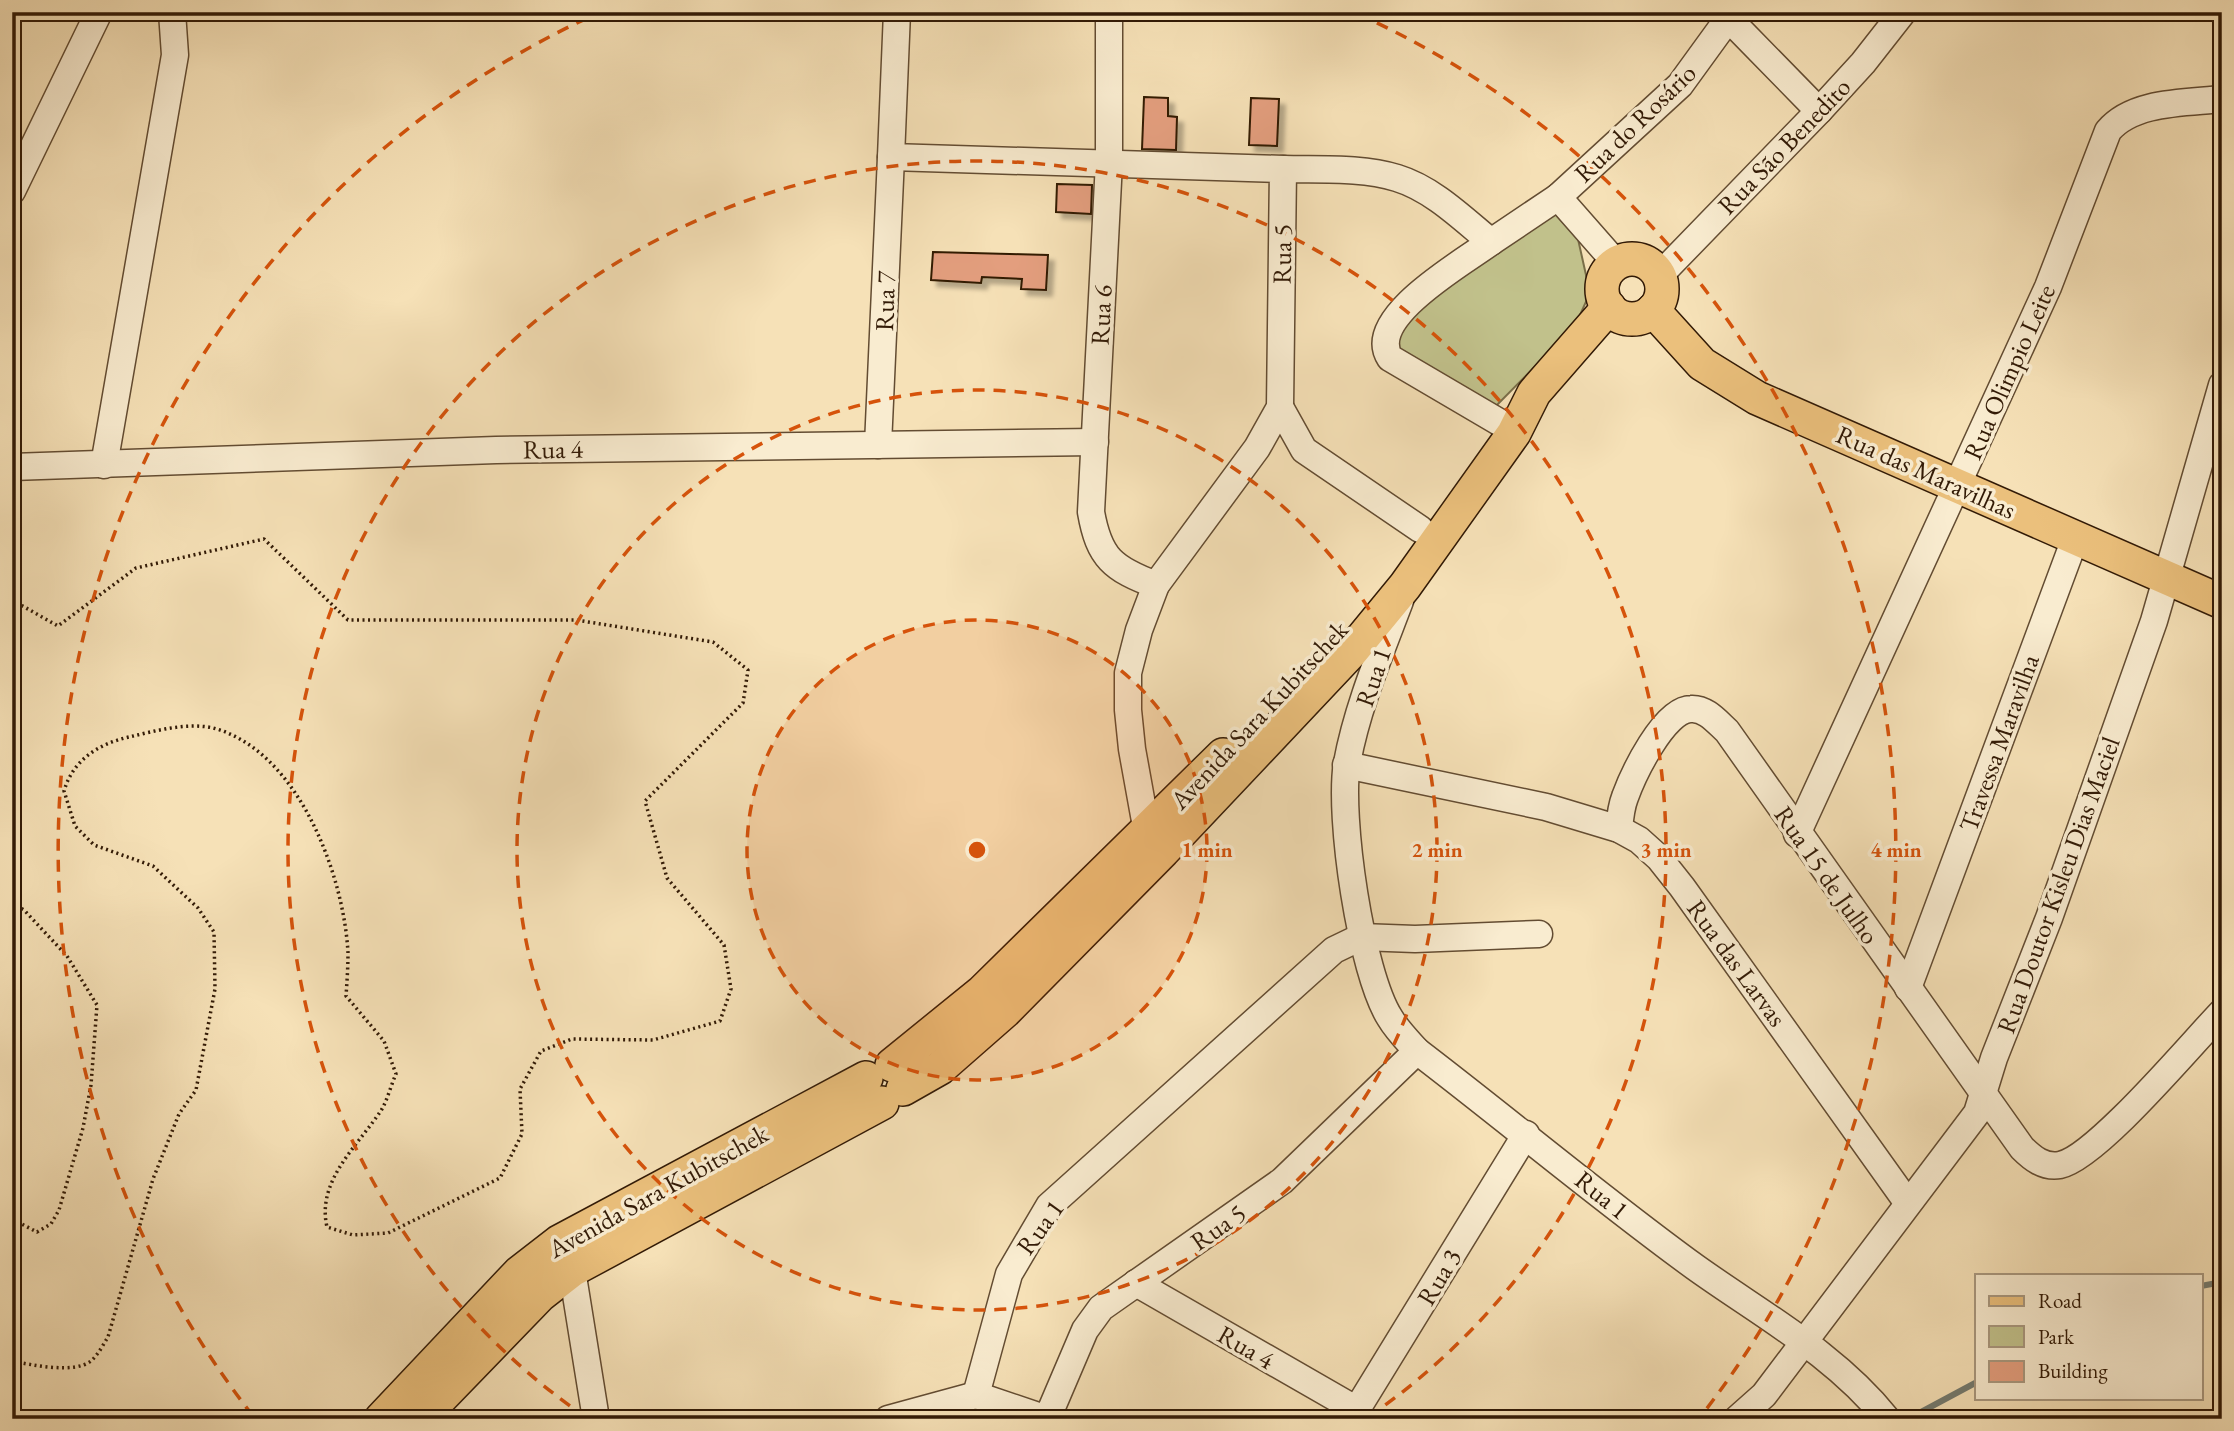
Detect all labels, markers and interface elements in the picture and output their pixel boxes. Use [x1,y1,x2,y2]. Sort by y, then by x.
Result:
street label: Rua do Rosário [1567,56,1703,190]
street label: Rua São Benedito [1710,70,1858,222]
street label: Rua 5 [1264,224,1300,284]
street label: Rua 7 [867,270,903,332]
street label: Rua Olimpio Leite [1955,279,2063,465]
street label: Rua 6 [1082,284,1120,346]
street label: Rua das Maravilhas [1831,417,2021,527]
street label: Rua 4 [523,431,584,467]
street label: Avenida Sara Kubitschek [1162,613,1356,818]
street label: Rua 1 [1347,643,1399,711]
street label: Travessa Maravilha [1951,649,2047,836]
street label: Rua Doutor Kisleu Dias Maciel [1988,732,2128,1038]
street label: Rua 15 de Julho [1767,799,1887,951]
text: 1 min [1181,836,1233,863]
text: 2 min [1411,836,1463,863]
text: 3 min [1640,836,1692,863]
text: 4 min [1870,836,1922,863]
centre of rings [965,838,989,862]
street label: Rua das Larvas [1679,893,1795,1033]
street label: Avenida Sara Kubitschek [541,1116,775,1266]
street label: Rua 1 [1568,1163,1636,1227]
street label: Rua 1 [1009,1193,1071,1261]
street label: Rua 5 [1184,1196,1252,1258]
street label: Rua 3 [1409,1242,1469,1312]
legend [1975,1274,2202,1400]
text: Road [2038,1287,2082,1314]
street label: Rua 4 [1211,1317,1281,1377]
text: Park [2038,1323,2075,1350]
text: Building [2038,1357,2108,1384]

